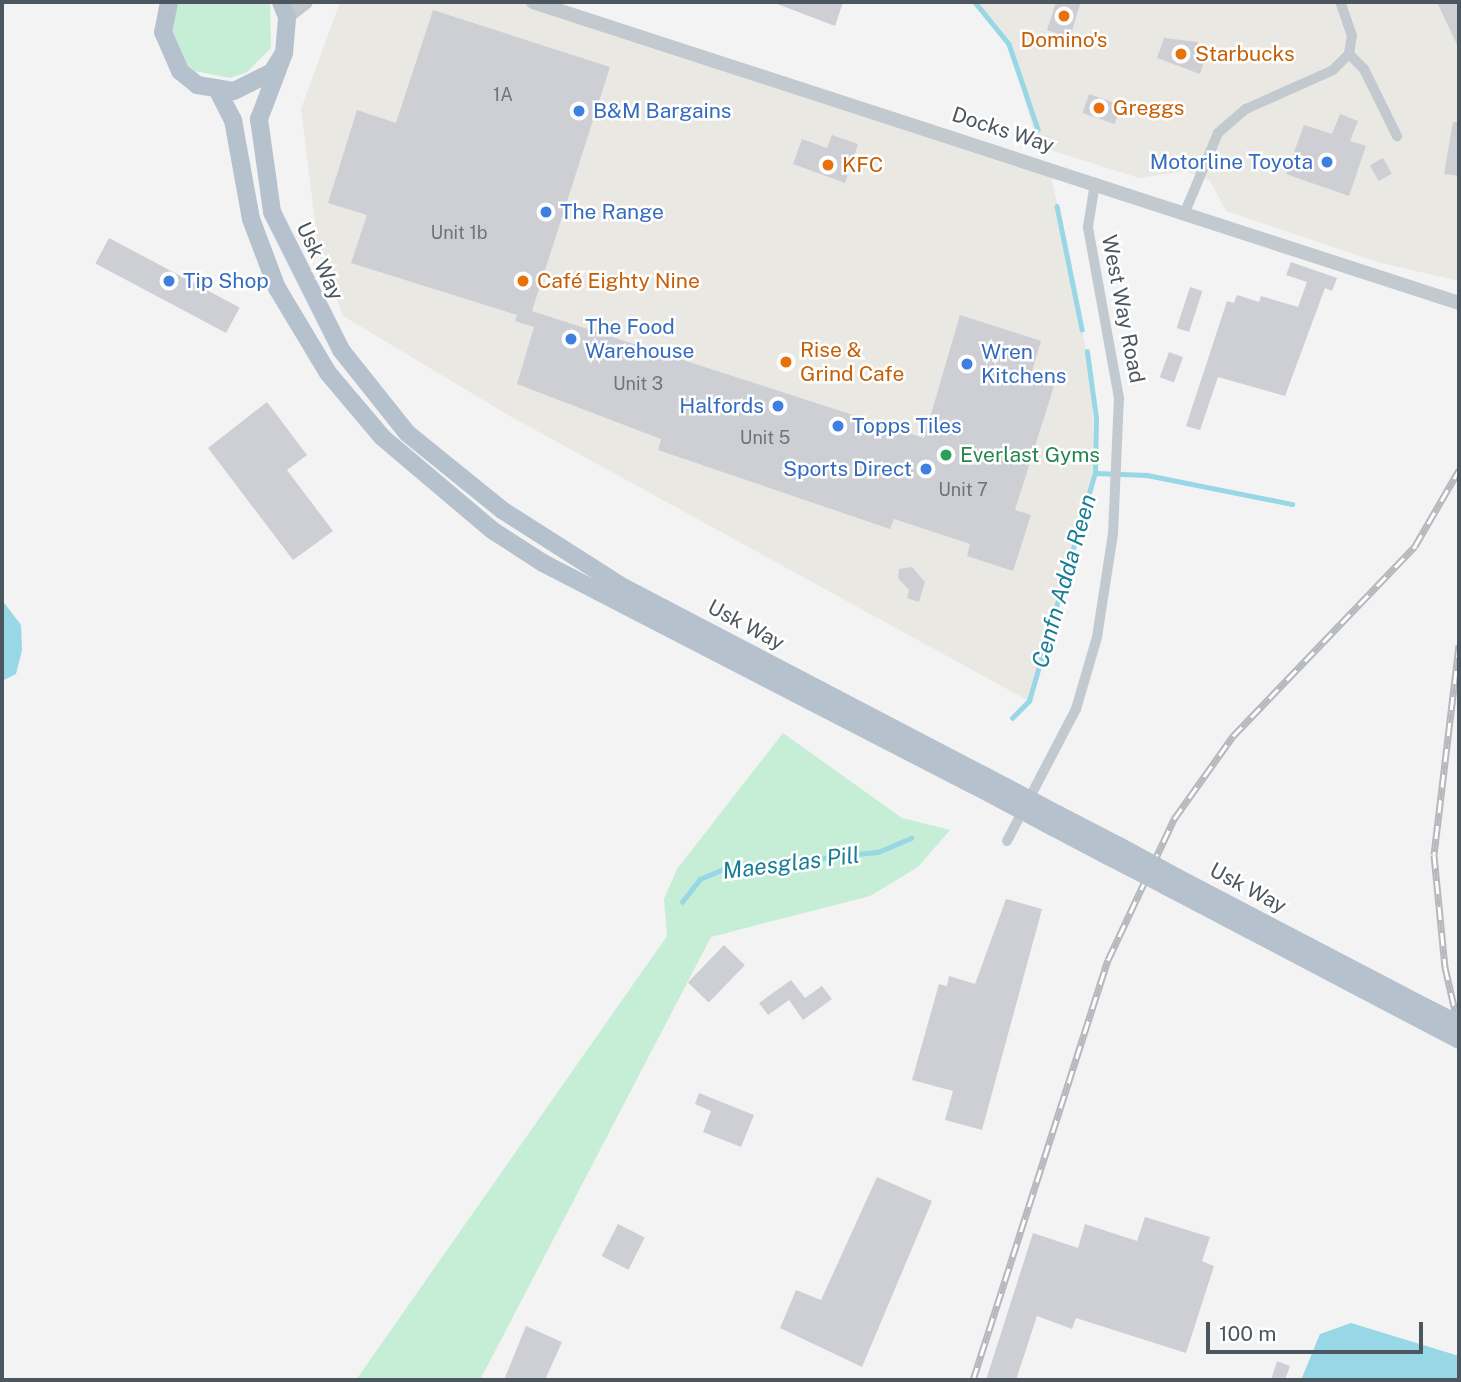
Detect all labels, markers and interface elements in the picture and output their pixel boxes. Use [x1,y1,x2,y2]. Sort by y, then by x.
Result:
marker: Domino's [1056,8,1072,24]
place label: Domino's [1021,27,1107,53]
place label: Starbucks [1195,41,1295,67]
marker: Starbucks [1173,46,1189,62]
house number: 1A [493,84,513,106]
place label: Greggs [1113,95,1184,121]
place label: B&M Bargains [593,98,731,124]
marker: Greggs [1091,100,1107,116]
street label: Docks Way [948,102,1058,158]
marker: B&M Bargains [571,103,587,119]
place label: Motorline Toyota [1150,149,1313,175]
place label: KFC [842,152,883,178]
marker: Motorline Toyota [1319,154,1335,170]
marker: KFC [820,157,836,173]
place label: The Range [560,199,664,225]
marker: The Range [538,204,554,220]
street label: Usk Way [291,218,349,304]
house number: Unit 1b [431,222,487,244]
street label: West Way Road [1096,232,1150,386]
place label: Tip Shop [183,268,269,294]
place label: Café Eighty Nine [537,268,700,294]
marker: Tip Shop [161,273,177,289]
marker: Café Eighty Nine [515,273,531,289]
place label: The Food Warehouse [585,314,694,364]
marker: The Food Warehouse [563,331,579,347]
place label: Rise & Grind Cafe [800,337,904,387]
place label: Wren Kitchens [981,339,1066,389]
marker: Rise & Grind Cafe [778,354,794,370]
marker: Wren Kitchens [959,356,975,372]
house number: Unit 3 [613,373,663,395]
place label: Halfords [679,393,764,419]
marker: Halfords [770,398,786,414]
place label: Topps Tiles [852,413,962,439]
marker: Topps Tiles [830,418,846,434]
house number: Unit 5 [740,427,790,449]
place label: Everlast Gyms [960,442,1100,468]
marker: Everlast Gyms [938,447,954,463]
place label: Sports Direct [783,456,912,482]
marker: Sports Direct [918,461,934,477]
house number: Unit 7 [938,479,988,501]
water label: Cenfn Adda Reen [1026,491,1102,671]
street label: Usk Way [703,594,789,656]
water label: Maesglas Pill [721,841,861,885]
street label: Usk Way [1205,857,1291,919]
scale bar [1209,1308,1426,1352]
text: 100 m [1219,1321,1276,1346]

